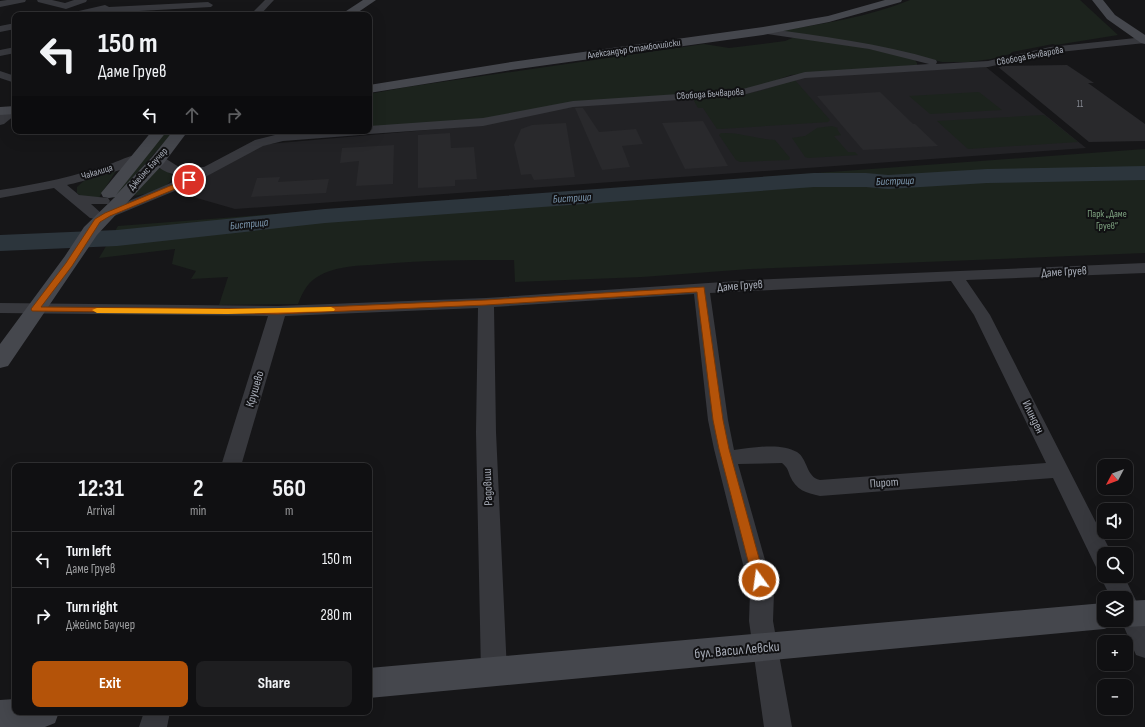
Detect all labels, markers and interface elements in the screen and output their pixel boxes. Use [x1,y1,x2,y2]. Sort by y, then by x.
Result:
text: 150 m [98,27,158,60]
icon: left [32,28,84,80]
street label: Александър Стамболийски [586,37,681,62]
street label: Свобода Бъчварова [996,44,1065,68]
text: Даме Груев [98,61,166,82]
street label: Свобода Бъчварова [676,86,744,102]
house number: 11 [1077,99,1084,110]
icon: left [139,104,161,126]
icon: ahead [181,104,203,126]
icon: right [223,104,245,126]
street label: Джеймс Баучер [126,145,170,193]
street label: Чакалица [80,162,114,182]
pin [172,163,206,197]
icon: arrive [178,169,200,191]
water label: Бистрица [876,174,915,188]
water label: Бистрица [552,190,592,206]
park label: Парк „Даме Груев“ [1087,208,1127,232]
water label: Бистрица [229,215,269,232]
street label: Даме Груев [1041,263,1087,281]
street label: Даме Груев [717,277,763,295]
street label: Крушево [242,369,268,409]
street label: Илинден [1019,398,1047,436]
north arrow [1097,459,1133,495]
map controls [1097,459,1133,715]
street label: Радовиш [480,468,496,506]
text: 12:31 [78,474,124,503]
text: 2 [193,474,203,503]
text: 560 [273,474,306,503]
street label: Пирот [869,474,899,491]
text: Arrival [87,503,115,519]
text: min [190,503,206,519]
text: m [285,503,293,519]
button: sound [1097,503,1133,539]
text: Turn left [66,542,111,561]
button: search [1097,547,1133,583]
icon: left [32,549,54,571]
text: 150 m [322,550,352,569]
position arrow [738,559,780,601]
text: Даме Груев [66,561,115,577]
button: layers [1097,591,1133,627]
text: Turn right [66,598,118,617]
icon: right [32,605,54,627]
text: 280 m [321,606,352,625]
text: Джеймс Баучер [66,617,135,633]
button: + [1097,635,1133,671]
street label: бул. Васил Левски [694,638,780,662]
button: Exit [32,661,188,707]
button: Share [196,661,352,707]
button: − [1097,679,1133,715]

